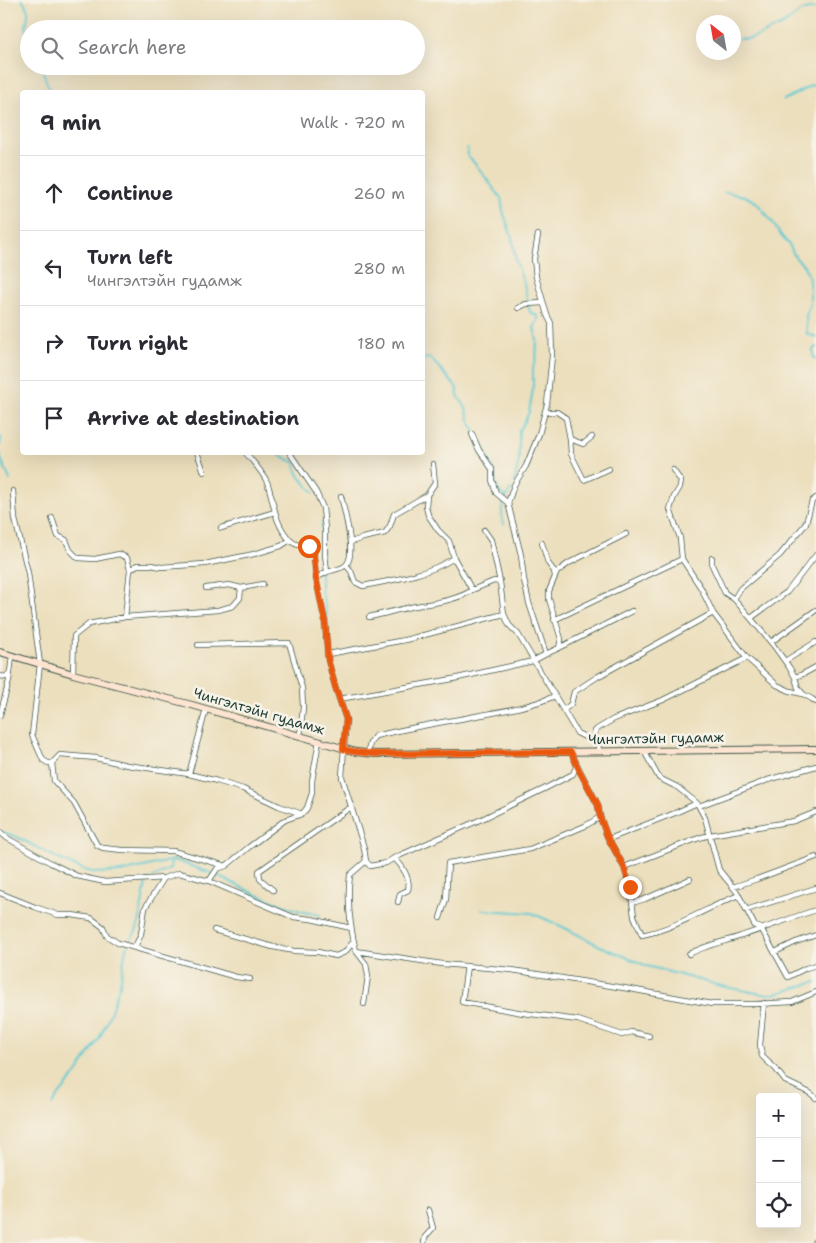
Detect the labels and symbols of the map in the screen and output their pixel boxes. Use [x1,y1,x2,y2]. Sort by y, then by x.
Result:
north arrow [696,15,741,60]
route start [298,535,321,558]
street label: Чингэлтэйн гудамж [191,684,327,739]
street label: Чингэлтэйн гудамж [588,728,725,748]
route end [619,876,642,899]

